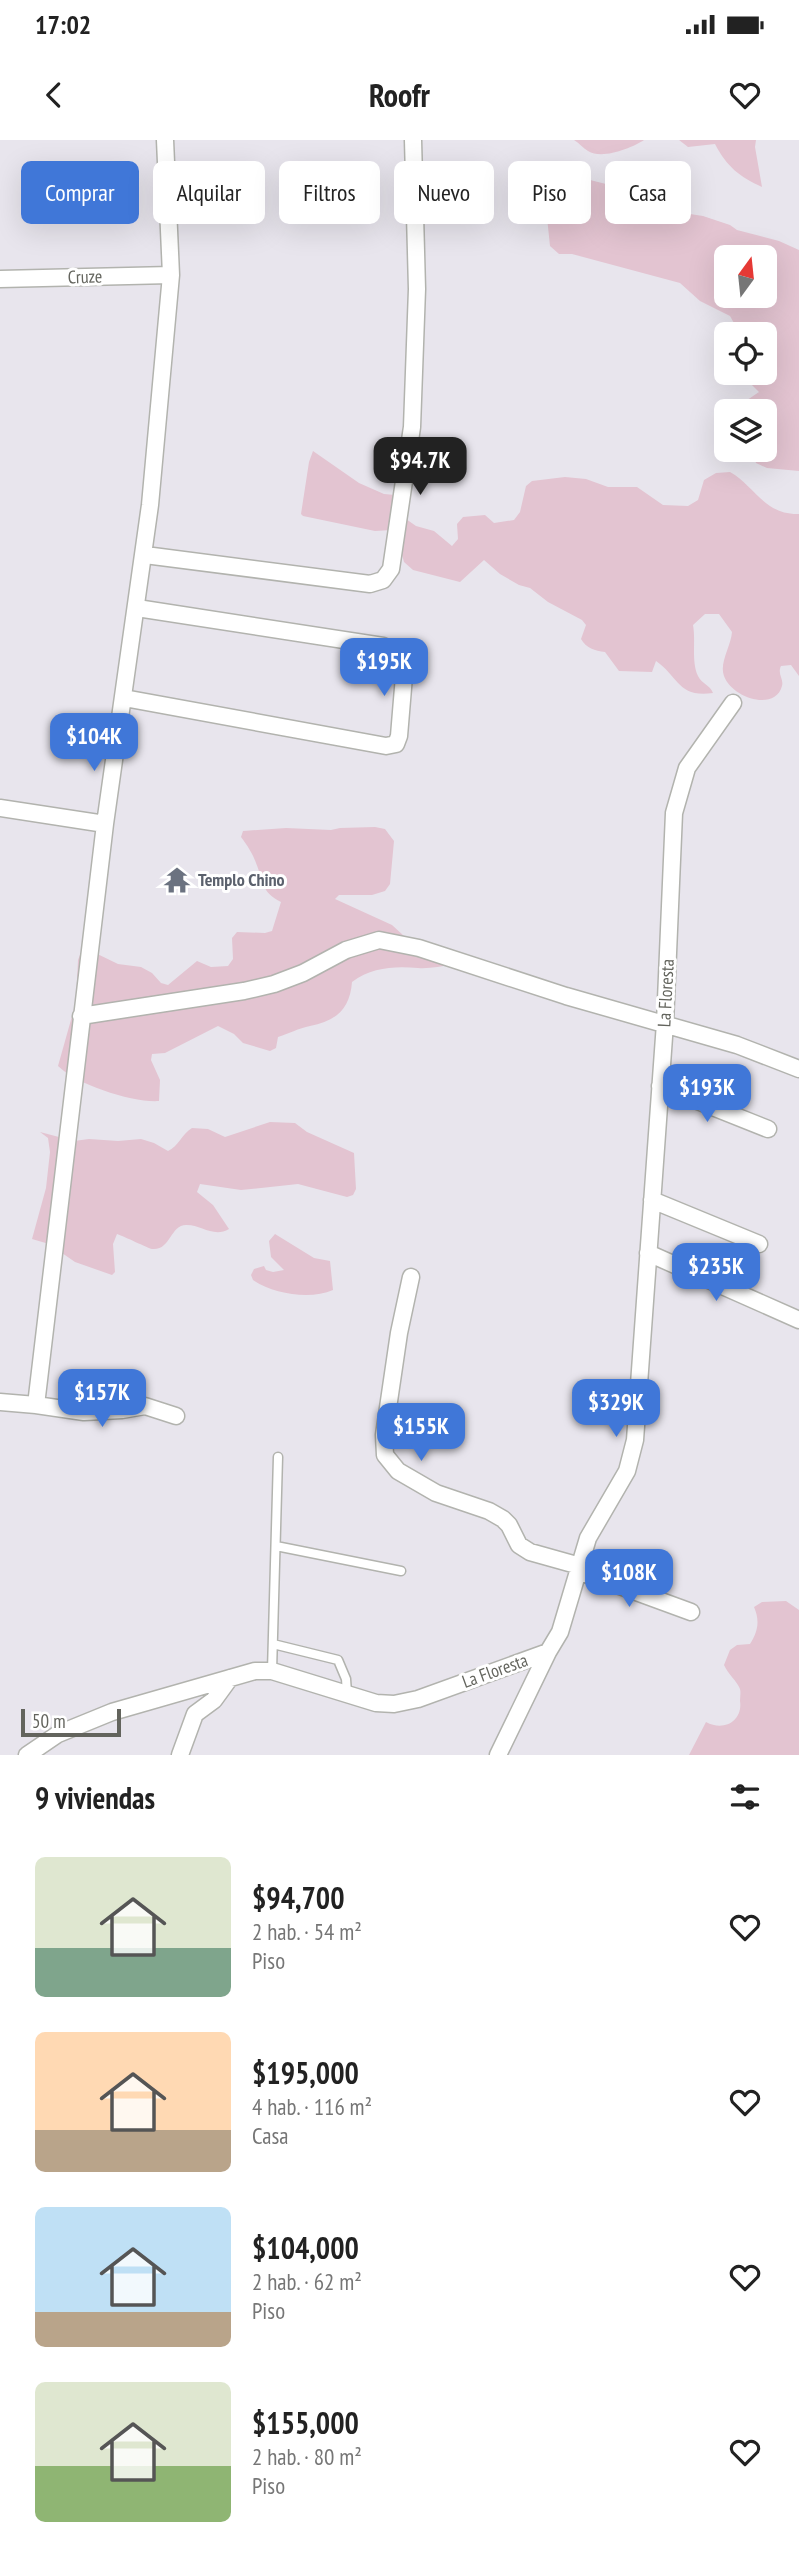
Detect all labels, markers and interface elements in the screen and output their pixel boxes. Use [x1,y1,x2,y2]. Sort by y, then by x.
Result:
text: 17:02 [35,8,91,41]
text: Roofr [369,74,430,116]
icon: back [35,76,73,114]
icon: heart [726,76,764,114]
chip: Comprar [21,161,139,224]
chip: Alquilar [153,161,265,224]
chip: Filtros [279,161,380,224]
chip: Nuevo [394,161,494,224]
chip: Piso [508,161,591,224]
chip: Casa [605,161,691,224]
north arrow [714,245,777,308]
map controls [714,245,777,462]
street label: Cruze [67,264,103,289]
button: locate [714,322,777,385]
button: layers [714,399,777,462]
pin: $94.7K [363,438,477,497]
text: $94.7K [390,445,450,474]
pin: $195K [335,638,433,698]
text: $195K [356,646,412,675]
pin: $104K [45,714,143,773]
text: $104K [66,721,122,750]
temple icon: Templo Chino [162,865,192,895]
place label: Templo Chino [198,868,285,891]
street label: La Floresta [652,958,679,1028]
pin: $193K [658,1065,756,1124]
text: $193K [679,1072,735,1101]
pin: $235K [667,1244,765,1303]
text: $235K [688,1251,744,1280]
pin: $157K [53,1370,151,1429]
text: $157K [74,1377,130,1406]
pin: $329K [567,1380,665,1439]
text: $329K [588,1387,644,1416]
pin: $155K [372,1404,470,1463]
text: $155K [393,1411,449,1440]
pin: $108K [580,1550,678,1609]
text: $108K [601,1557,657,1586]
street label: La Floresta [459,1648,531,1693]
scale bar [21,1706,121,1738]
text: 50 m [32,1709,66,1733]
text: 9 viviendas [35,1778,155,1817]
icon: filters [726,1778,764,1816]
text: $94,700 [252,1878,345,1917]
icon: home [91,1885,175,1969]
icon: heart [726,1908,764,1946]
text: 2 hab. · 54 m² [252,1917,362,1946]
text: Piso [252,1946,285,1975]
text: $195,000 [252,2053,359,2092]
icon: home [91,2060,175,2144]
icon: heart [726,2083,764,2121]
text: 4 hab. · 116 m² [252,2092,372,2121]
text: Casa [252,2121,288,2150]
text: $104,000 [252,2228,359,2267]
icon: home [91,2235,175,2319]
icon: heart [726,2258,764,2296]
text: 2 hab. · 62 m² [252,2267,362,2296]
text: Piso [252,2296,285,2325]
text: $155,000 [252,2403,359,2442]
icon: home [91,2410,175,2494]
icon: heart [726,2433,764,2471]
text: 2 hab. · 80 m² [252,2442,362,2471]
text: Piso [252,2471,285,2500]

